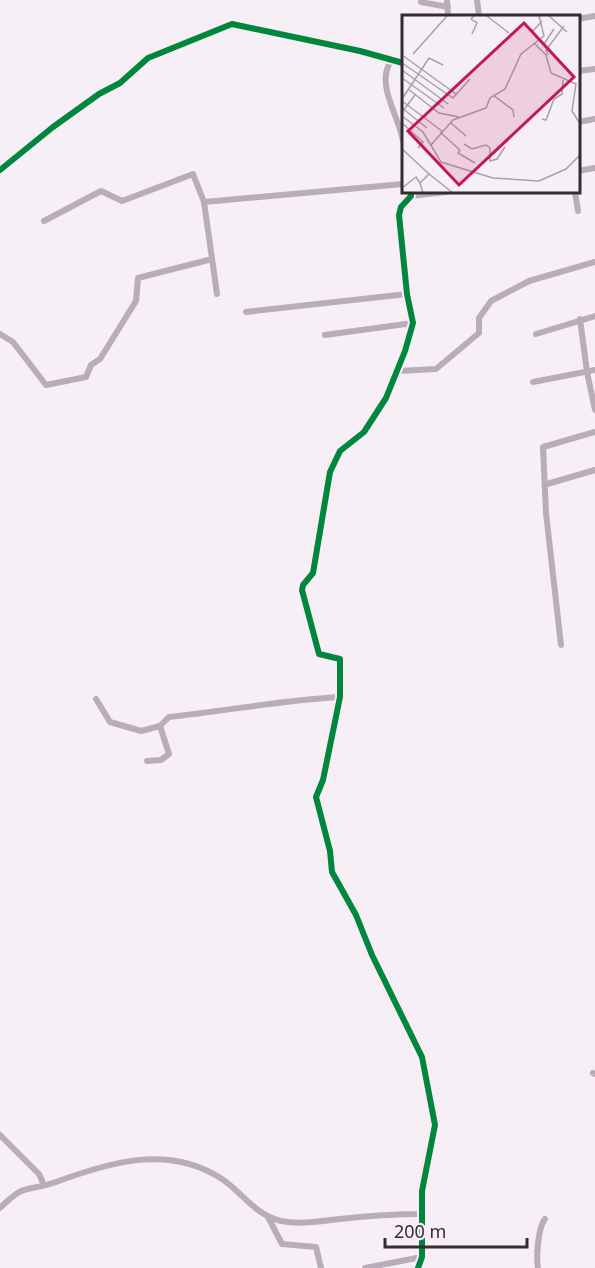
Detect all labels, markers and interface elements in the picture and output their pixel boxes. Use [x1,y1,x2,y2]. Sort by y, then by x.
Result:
inset map [402,15,580,194]
scale bar [385,1211,528,1249]
text: 200 m [394,1219,446,1243]

